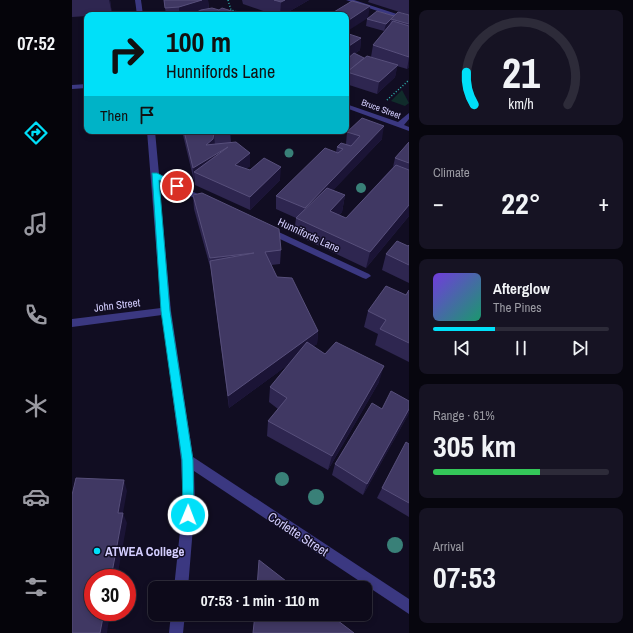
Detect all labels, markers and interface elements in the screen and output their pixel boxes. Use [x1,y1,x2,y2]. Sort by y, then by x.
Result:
text: 100 m [166,23,231,61]
icon: right [100,28,152,80]
text: 07:52 [17,31,55,56]
text: 21 [502,45,540,101]
text: Hunnifords Lane [166,59,275,84]
text: km/h [508,94,534,113]
street label: Bruce Street [360,96,402,122]
icon: arrive [136,104,158,126]
text: Then [100,105,128,126]
icon: directions [22,119,50,147]
text: Climate [433,164,470,181]
pin [160,169,194,203]
icon: arrive [166,175,188,197]
text: 22° [501,183,541,223]
text: − [433,188,444,218]
text: + [598,188,609,218]
icon: music [22,210,50,238]
street label: Hunnifords Lane [276,215,342,255]
text: Afterglow [493,278,550,299]
street label: John Street [93,295,141,315]
text: The Pines [493,299,542,316]
icon: phone [22,301,50,329]
icon: previous [451,337,473,359]
icon: pause [510,337,532,359]
icon: next [569,337,591,359]
icon: climate [22,392,50,420]
text: Range · 61% [433,407,495,424]
text: 305 km [433,426,516,466]
icon: car [22,483,50,511]
position arrow [167,494,209,536]
street label: Corlette Street [265,508,331,560]
text: Arrival [433,538,464,555]
place label: ATWEA College [105,543,184,560]
marker: ATWEA College [92,546,102,556]
text: 07:53 [433,557,496,597]
speed limit sign: 30 [84,569,136,621]
icon: filters [22,573,50,601]
text: 07:53 · 1 min · 110 m [201,590,319,611]

